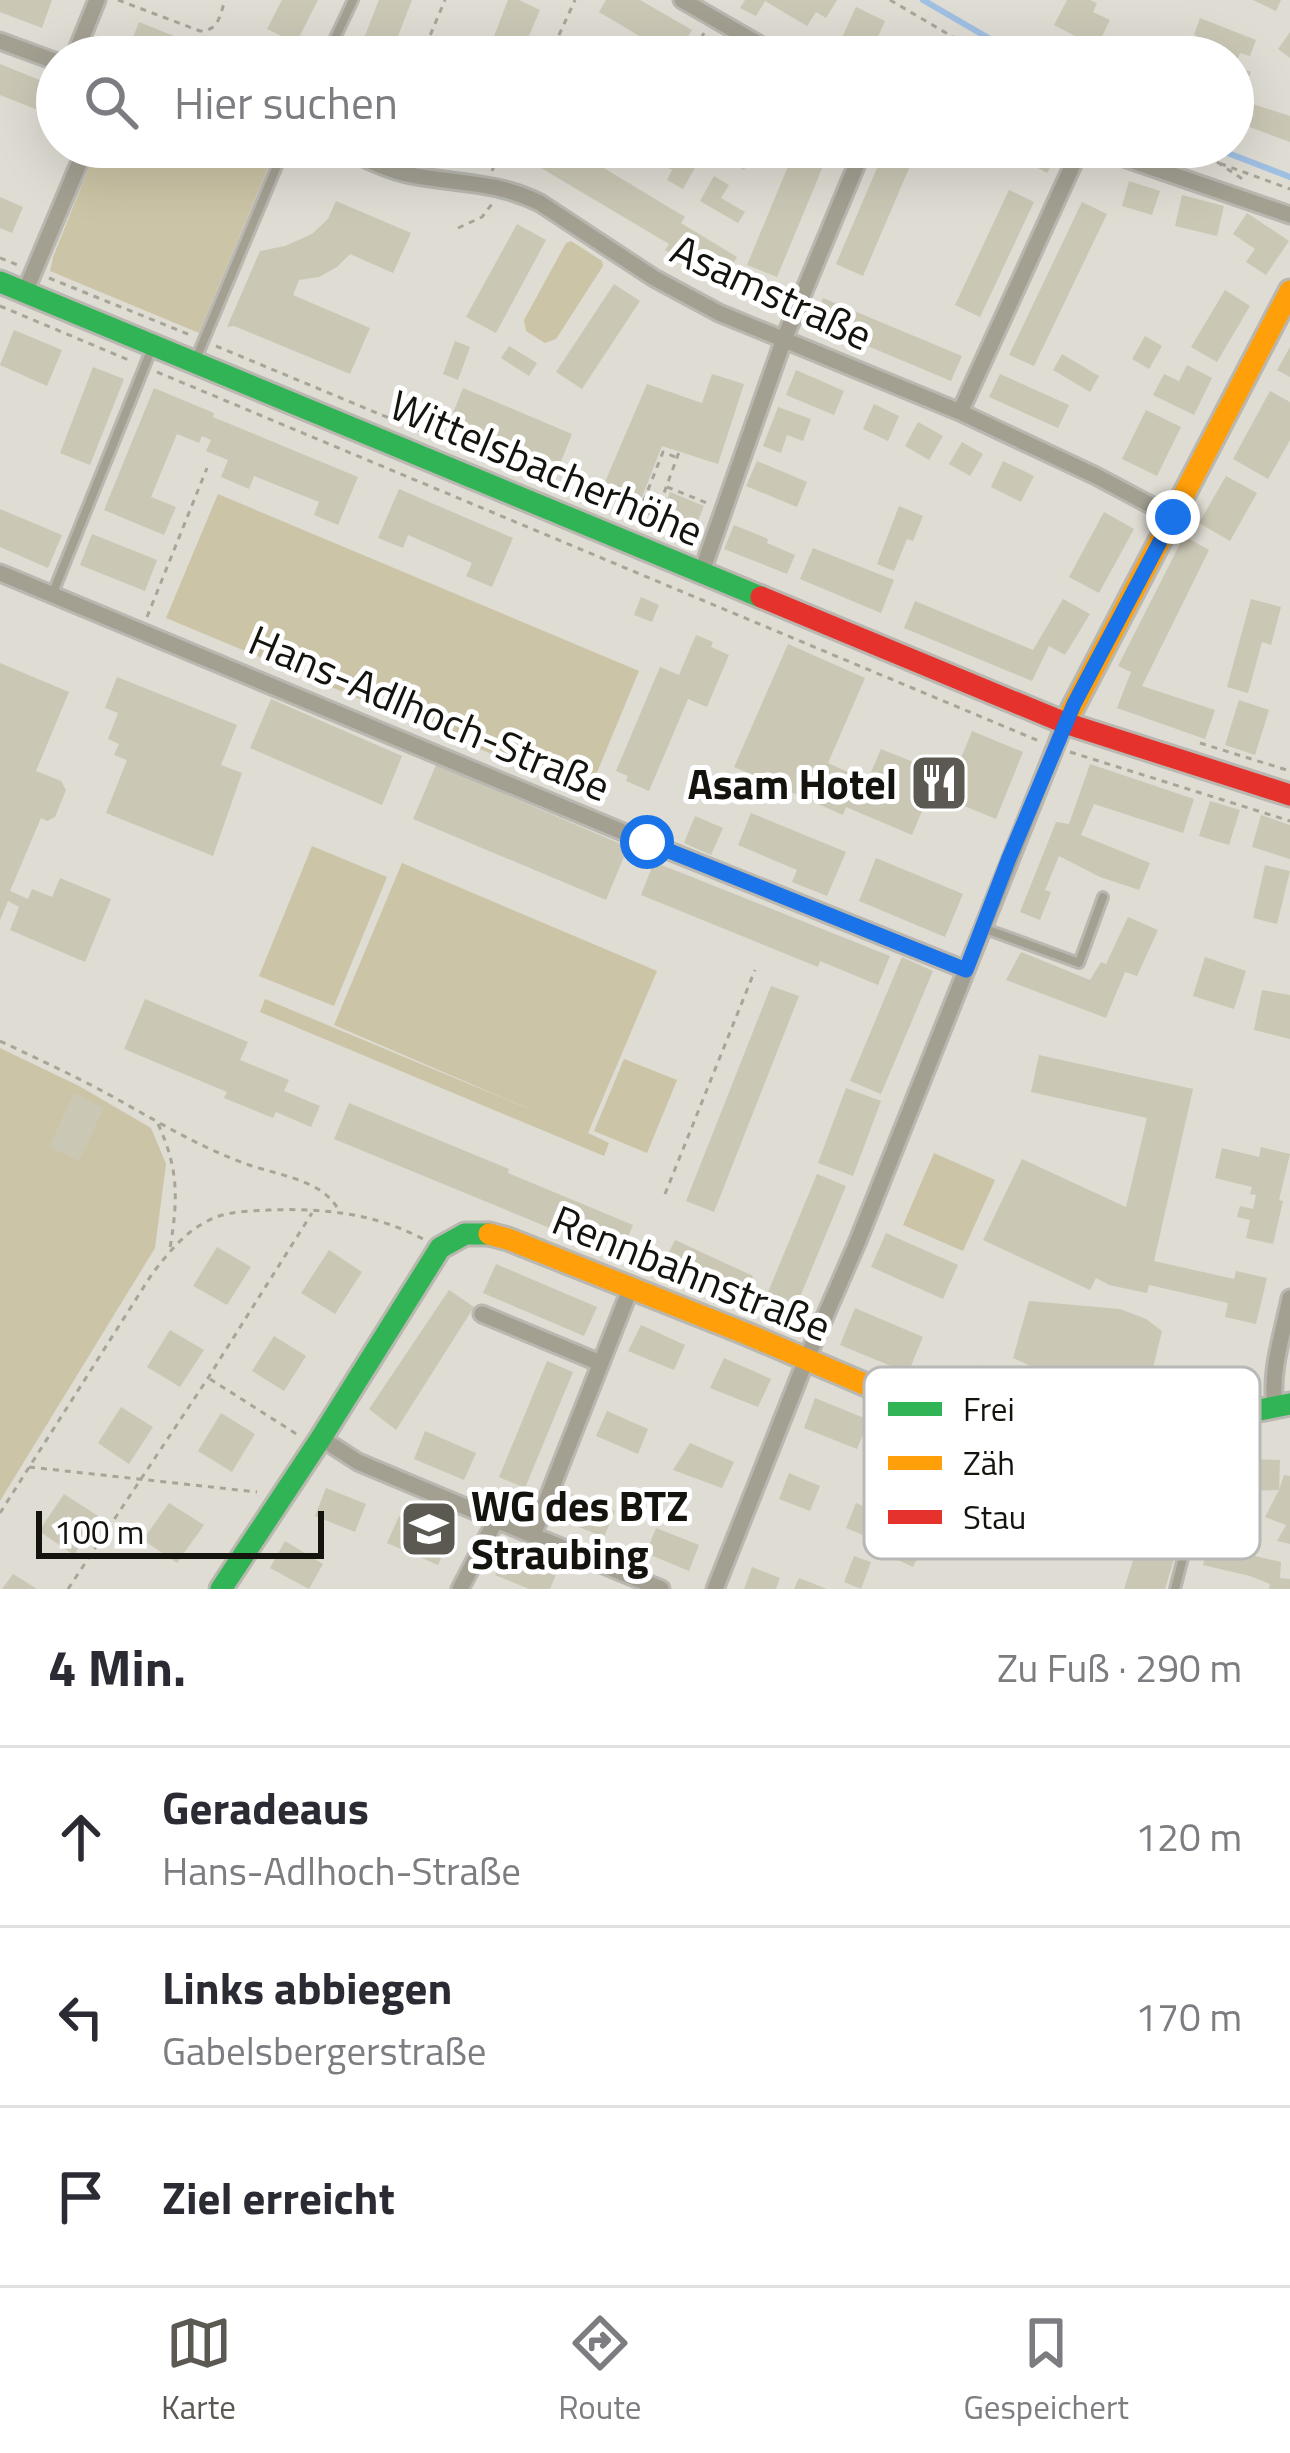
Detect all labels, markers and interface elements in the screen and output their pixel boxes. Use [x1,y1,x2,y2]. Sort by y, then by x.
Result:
search box [36,36,1254,168]
text: Hier suchen [174,68,398,136]
icon: search [78,69,144,135]
street label: Asamstraße [661,216,883,366]
street label: Wittelsbacherhöhe [381,372,713,562]
route end [1146,490,1200,544]
street label: Hans-Adlhoch-Straße [240,607,620,817]
place label: Asam Hotel [687,751,897,815]
restaurant icon: Asam Hotel [908,752,970,814]
route start [620,815,674,869]
street label: Rennbahnstraße [543,1187,841,1357]
legend [864,1367,1260,1559]
text: Frei [963,1384,1015,1434]
text: Zäh [963,1438,1015,1488]
place label: WG des BTZ Straubing [471,1473,689,1585]
text: Stau [963,1492,1026,1542]
school or university icon: WG des BTZ Straubing [398,1498,460,1560]
scale bar [36,1505,324,1558]
text: 100 m [54,1507,144,1557]
text: 4 Min. [48,1628,186,1706]
text: Zu Fuß · 290 m [997,1638,1242,1697]
text: Geradeaus [162,1773,369,1841]
icon: ahead [48,1804,114,1870]
text: 120 m [1135,1807,1242,1866]
text: Hans-Adlhoch-Straße [162,1841,521,1900]
text: Links abbiegen [162,1953,452,2021]
icon: left [48,1984,114,2050]
text: 170 m [1135,1987,1242,2046]
text: Gabelsbergerstraße [162,2021,487,2080]
text: Ziel erreicht [162,2163,395,2231]
icon: arrive [48,2164,114,2230]
tab: Karte [161,2310,236,2432]
tab: Route [558,2310,641,2432]
tab: Gespeichert [964,2310,1129,2432]

